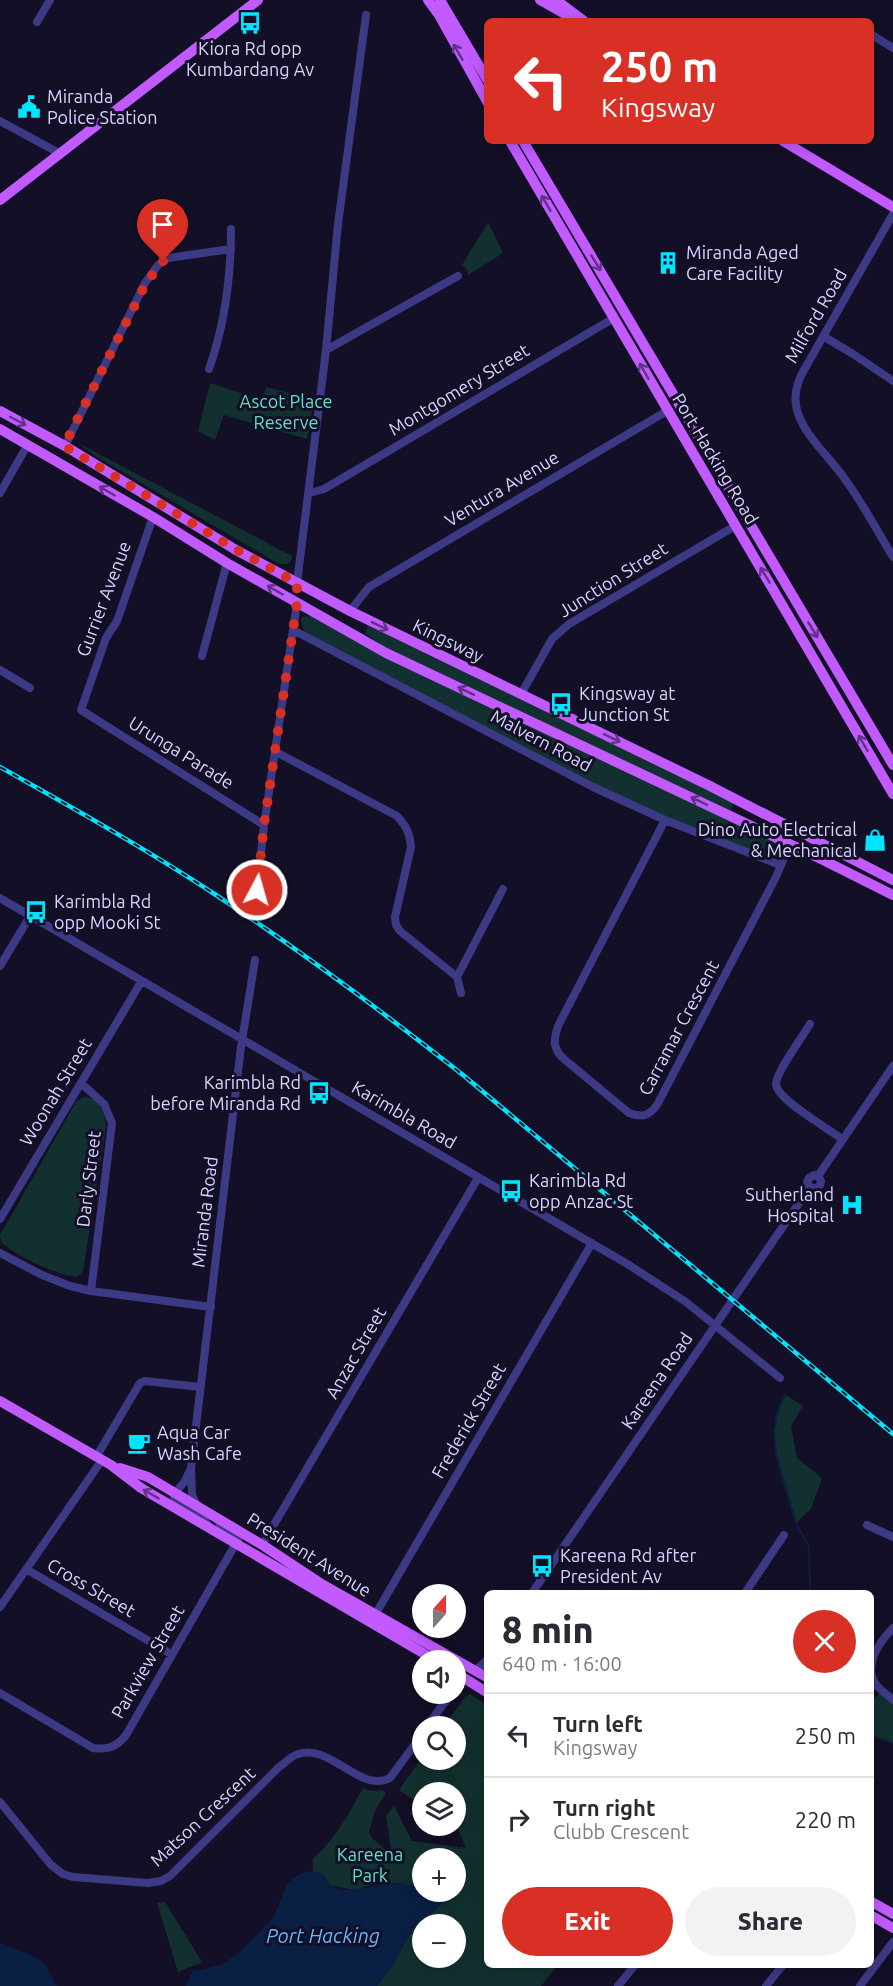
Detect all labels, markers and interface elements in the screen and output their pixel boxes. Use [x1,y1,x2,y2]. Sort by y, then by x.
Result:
bus stop icon: Kiora Rd opp Kumbardang Av [237,10,263,36]
place label: Kiora Rd opp Kumbardang Av [186,38,314,79]
icon: left [502,42,580,120]
text: 250 m [601,43,718,90]
one-way arrow [452,44,464,61]
place label: Miranda Police Station [47,86,158,127]
text: Kingsway [601,92,715,122]
public building icon: Miranda Police Station [16,94,42,120]
one-way arrow [540,195,552,212]
pin [137,199,188,261]
icon: arrive [146,208,179,241]
place label: Miranda Aged Care Facility [686,242,799,283]
building icon: Miranda Aged Care Facility [655,250,681,276]
one-way arrow [591,254,602,272]
street label: Milford Road [780,265,850,366]
street label: Montgomery Street [385,339,532,439]
one-way arrow [638,363,650,380]
street label: Port Hacking Road [669,389,763,527]
park label: Ascot Place Reserve [240,391,332,432]
one-way arrow [9,416,27,427]
street label: Ventura Avenue [441,446,562,530]
one-way arrow [99,484,116,496]
street label: Gurrier Avenue [72,538,134,659]
street label: Junction Street [554,538,671,621]
one-way arrow [758,567,770,584]
one-way arrow [267,584,284,596]
street label: Kingsway [410,614,487,666]
one-way arrow [370,620,388,632]
one-way arrow [807,621,819,638]
place label: Kingsway at Junction St [579,683,675,724]
one-way arrow [457,684,475,696]
bus stop icon: Kingsway at Junction St [548,691,574,717]
street label: Malvern Road [488,705,595,775]
street label: Urunga Parade [125,712,238,792]
one-way arrow [602,733,620,744]
one-way arrow [857,735,869,752]
one-way arrow [691,795,709,807]
place label: Dino Auto Electrical & Mechanical [698,819,857,860]
shop icon: Dino Auto Electrical & Mechanical [862,827,888,853]
position arrow [225,858,289,922]
place label: Karimbla Rd opp Mooki St [54,891,161,932]
bus stop icon: Karimbla Rd opp Mooki St [23,899,49,925]
street label: Carramar Crescent [634,957,722,1098]
street label: Woonah Street [15,1034,95,1149]
place label: Karimbla Rd before Miranda Rd [150,1072,301,1113]
street label: Karimbla Road [349,1076,460,1152]
bus stop icon: Karimbla Rd before Miranda Rd [306,1080,332,1106]
street label: Darly Street [72,1130,104,1228]
street label: Miranda Road [187,1155,221,1269]
place label: Karimbla Rd opp Anzac St [529,1170,633,1211]
bus stop icon: Karimbla Rd opp Anzac St [498,1178,524,1204]
place label: Sutherland Hospital [745,1184,834,1225]
hospital icon: Sutherland Hospital [839,1192,865,1218]
street label: Anzac Street [321,1303,389,1402]
street label: Kareena Road [617,1328,696,1432]
street label: Frederick Street [427,1359,509,1482]
place label: Aqua Car Wash Cafe [157,1422,242,1463]
cafe icon: Aqua Car Wash Cafe [126,1430,152,1456]
one-way arrow [143,1487,160,1499]
street label: President Avenue [244,1508,375,1600]
place label: Kareena Rd after President Av [560,1545,696,1586]
bus stop icon: Kareena Rd after President Av [529,1553,555,1579]
street label: Cross Street [44,1554,139,1620]
north arrow [412,1584,466,1638]
map controls [412,1584,466,1968]
street label: Parkview Street [107,1601,188,1722]
text: 8 min [502,1609,594,1650]
button: close [793,1610,856,1673]
button: sound [412,1650,466,1704]
text: 640 m · 16:00 [502,1652,622,1675]
text: Turn left [553,1711,643,1736]
button: search [412,1716,466,1770]
icon: left [502,1719,535,1752]
text: 250 m [795,1723,856,1748]
text: Kingsway [553,1736,637,1759]
street label: Matson Crescent [146,1763,259,1870]
button: layers [412,1782,466,1836]
text: Turn right [553,1795,655,1820]
icon: right [502,1803,535,1836]
text: 220 m [795,1807,856,1832]
text: Clubb Crescent [553,1820,689,1843]
park label: Kareena Park [337,1844,403,1885]
button: + [412,1848,466,1902]
button: Exit [502,1887,673,1956]
button: Share [685,1887,856,1956]
button: − [412,1914,466,1968]
water label: Port Hacking [266,1924,380,1947]

